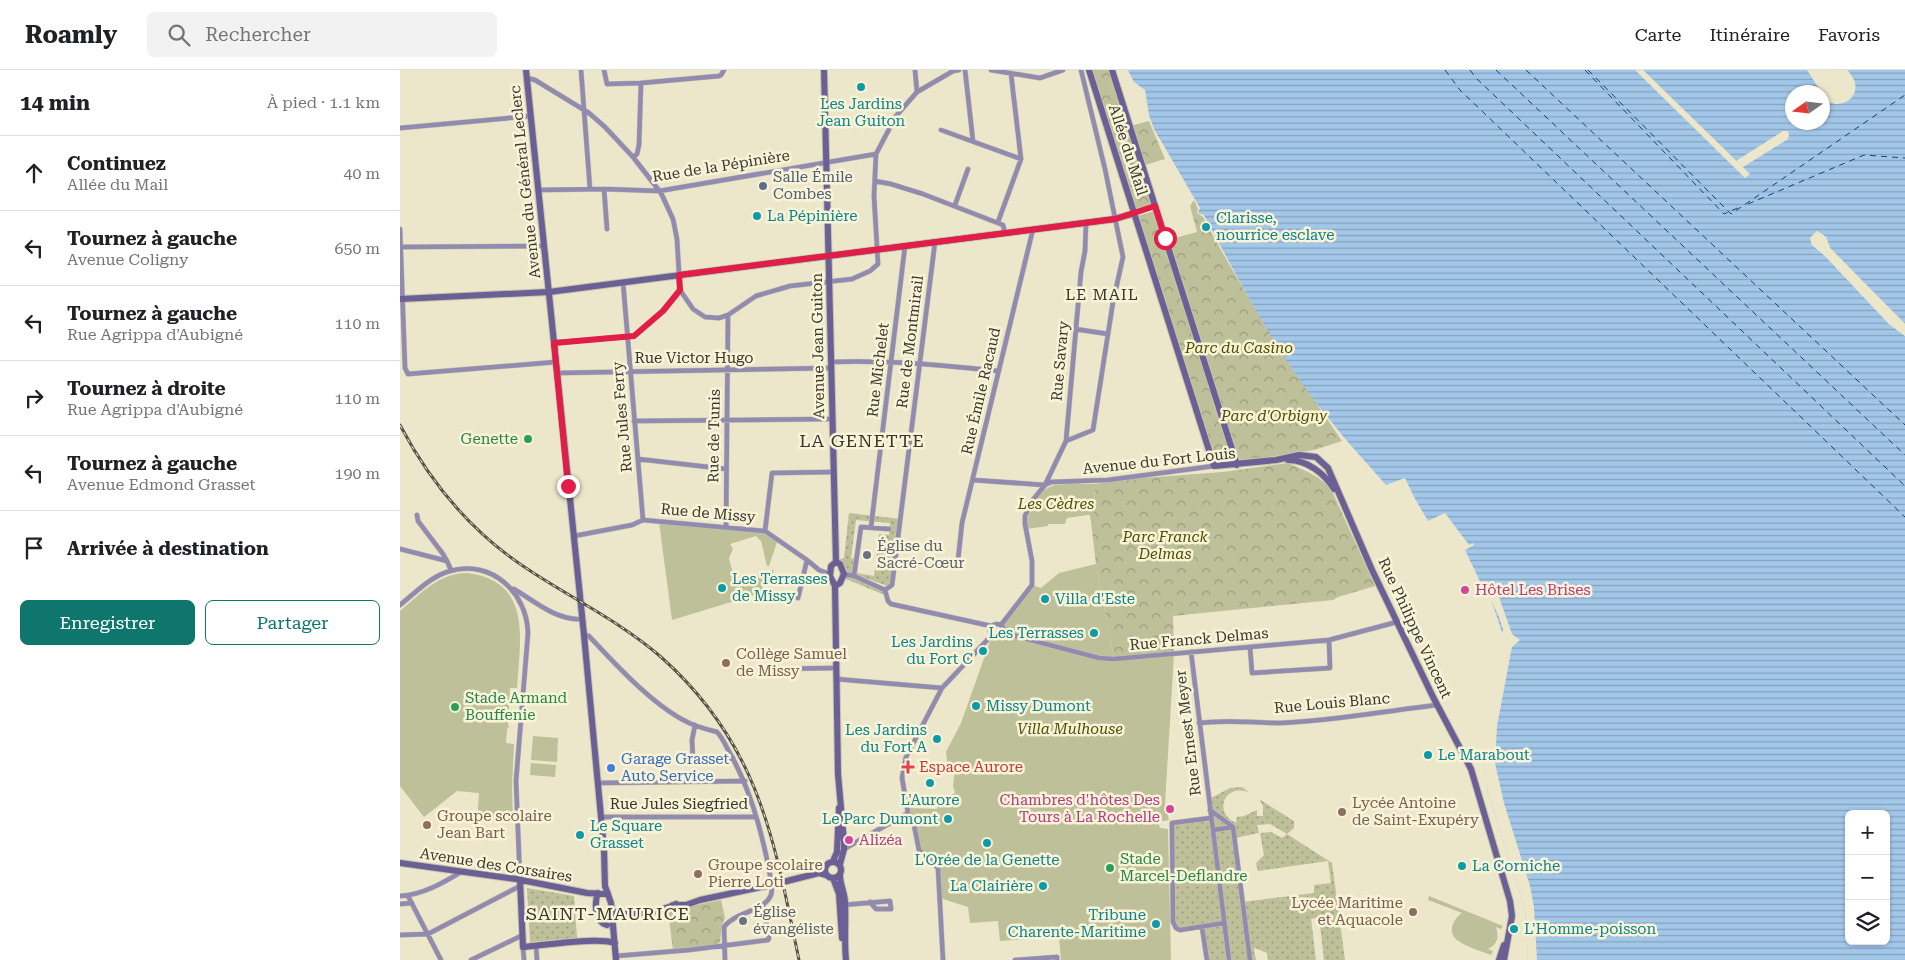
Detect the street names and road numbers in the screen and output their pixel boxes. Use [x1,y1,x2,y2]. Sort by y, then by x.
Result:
street label: Avenue du Général Leclerc [506,84,544,280]
street label: Allée du Mail [1105,102,1151,198]
street label: Rue de la Pépinière [651,146,791,186]
street label: Avenue Jean Guiton [808,272,828,419]
street label: Rue de Montmirail [893,274,927,410]
street label: Rue Savary [1048,320,1072,402]
street label: Rue Michelet [863,321,893,418]
street label: Rue Émile Racaud [958,325,1004,456]
street label: Rue Victor Hugo [635,349,753,367]
street label: Rue Jules Ferry [608,361,636,473]
street label: Rue de Tunis [704,389,724,483]
street label: Avenue du Fort Louis [1082,444,1236,478]
street label: Rue de Missy [660,500,756,526]
street label: Rue Philippe Vincent [1374,555,1456,702]
street label: Rue Franck Delmas [1129,624,1269,654]
street label: Rue Ernest Meyer [1171,669,1205,797]
street label: Rue Louis Blanc [1273,689,1391,717]
street label: Rue Jules Siegfried [610,795,749,813]
street label: Avenue des Corsaires [419,844,573,886]

